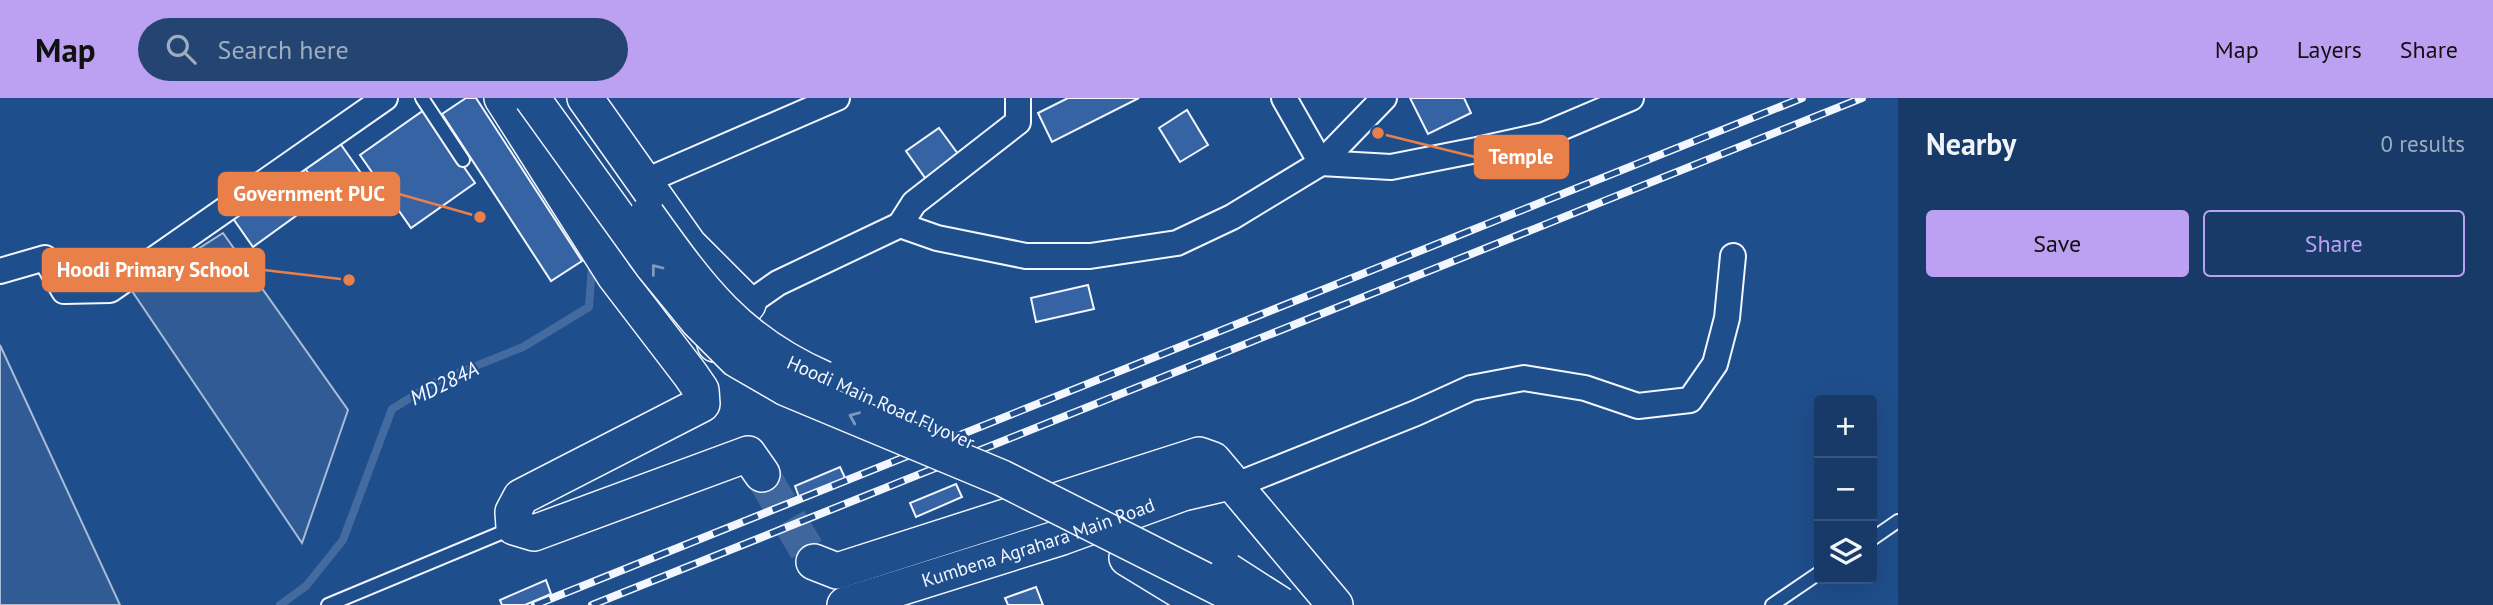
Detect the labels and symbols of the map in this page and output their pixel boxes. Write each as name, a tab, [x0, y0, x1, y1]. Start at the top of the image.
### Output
callout: Temple	[1475, 136, 1568, 178]
text: Temple	[1489, 143, 1554, 170]
callout: Government PUC	[219, 173, 399, 215]
text: Government PUC	[233, 180, 385, 207]
callout: Hoodi Primary School	[43, 249, 264, 291]
text: Hoodi Primary School	[57, 256, 250, 283]
one-way arrow	[651, 264, 664, 277]
street label: Hoodi Main Road Flyover	[783, 350, 979, 454]
water label: MD284A	[405, 355, 483, 411]
one-way arrow	[848, 411, 861, 425]
street label: Kumbena Agrahara Main Road	[919, 492, 1158, 592]

